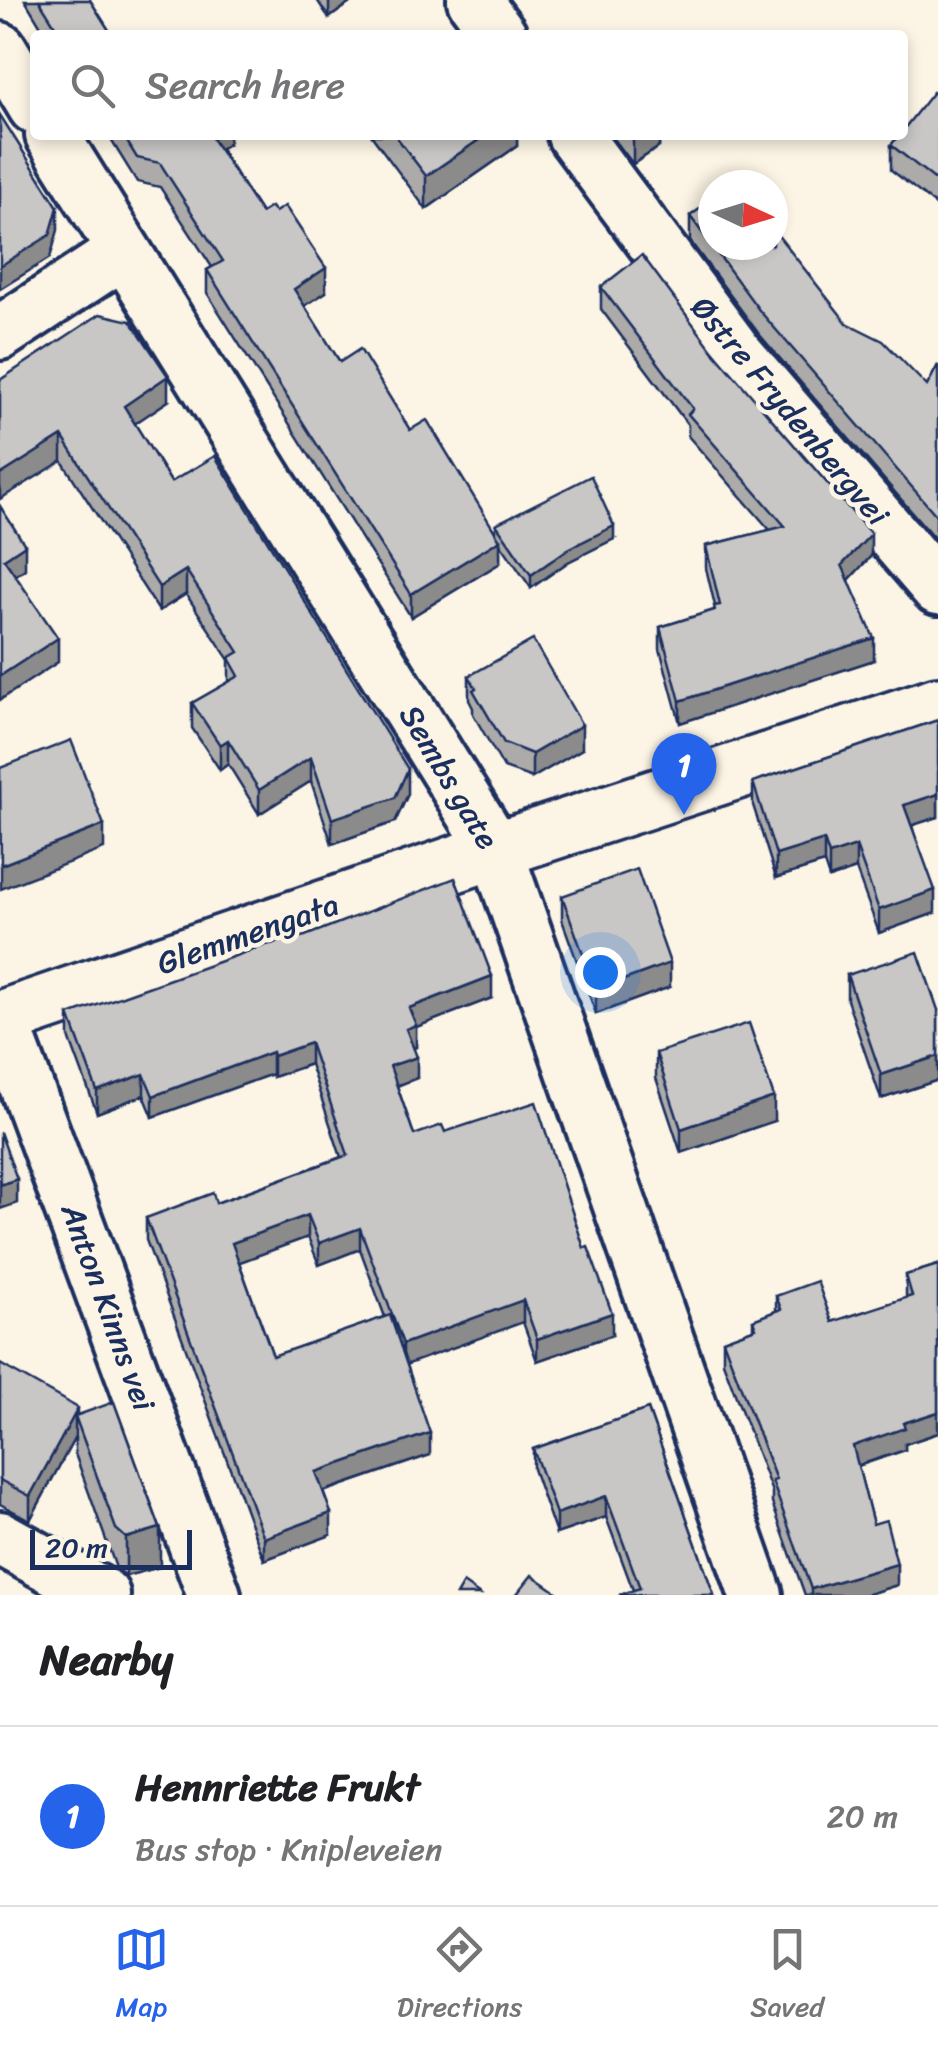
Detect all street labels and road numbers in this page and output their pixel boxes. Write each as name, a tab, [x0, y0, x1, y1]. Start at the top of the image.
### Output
street label: Østre Frydenbergvei	[676, 283, 905, 540]
street label: Sembs gate	[383, 693, 515, 861]
street label: Glemmengata	[149, 876, 347, 992]
street label: Anton Kinns vei	[44, 1194, 172, 1420]

